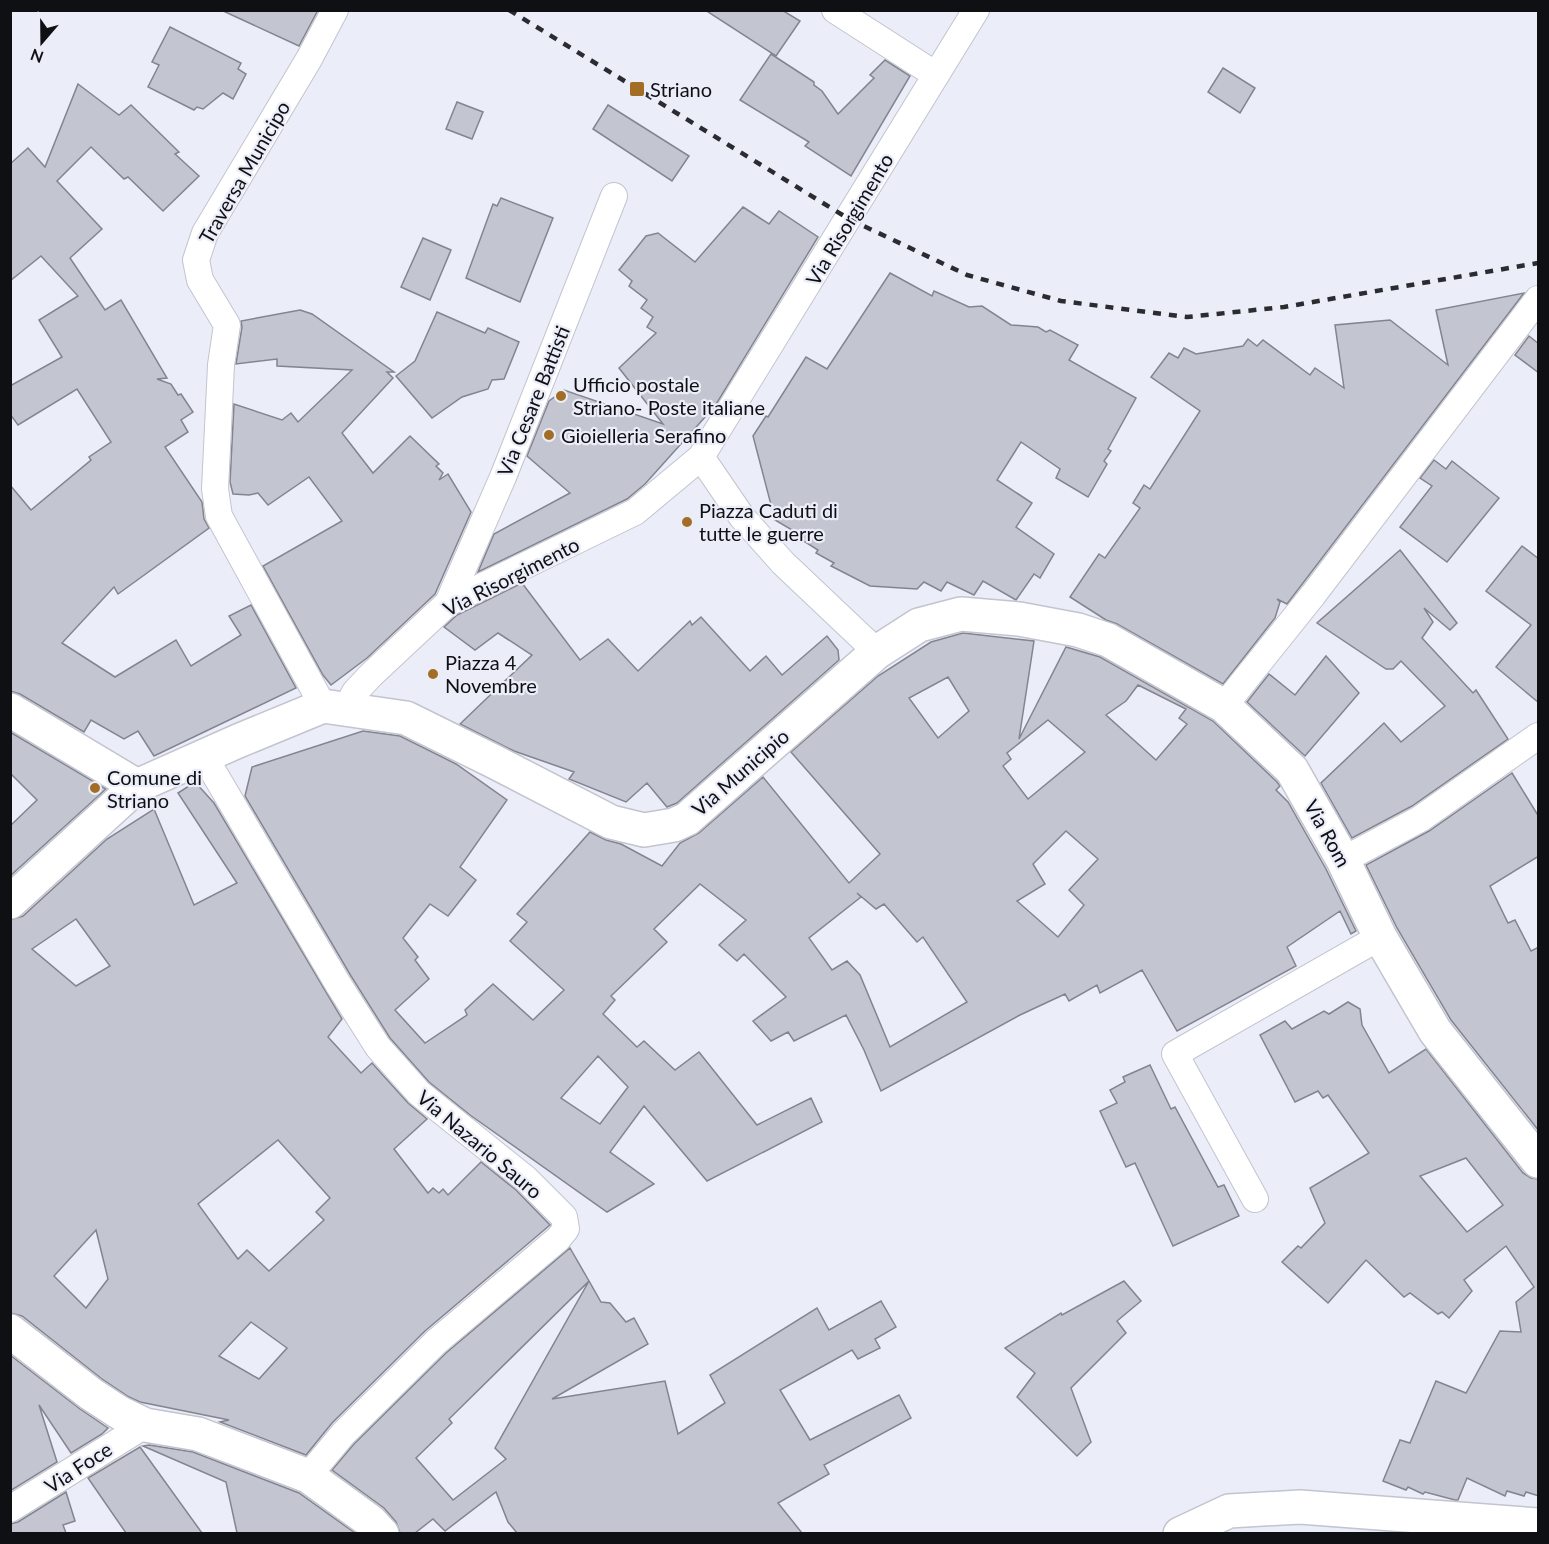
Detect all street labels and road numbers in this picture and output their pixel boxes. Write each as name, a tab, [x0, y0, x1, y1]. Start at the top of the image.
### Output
street label: Traversa Municipo	[194, 97, 294, 247]
street label: Via Risorgimento	[800, 149, 898, 289]
street label: Via Cesare Battisti	[492, 322, 574, 480]
street label: Via Risorgimento	[439, 531, 583, 621]
street label: Via Municipio	[687, 723, 793, 821]
street label: Via Rom	[1300, 795, 1356, 871]
street label: Via Nazario Sauro	[413, 1085, 547, 1203]
street label: Via Foce	[40, 1436, 116, 1498]

